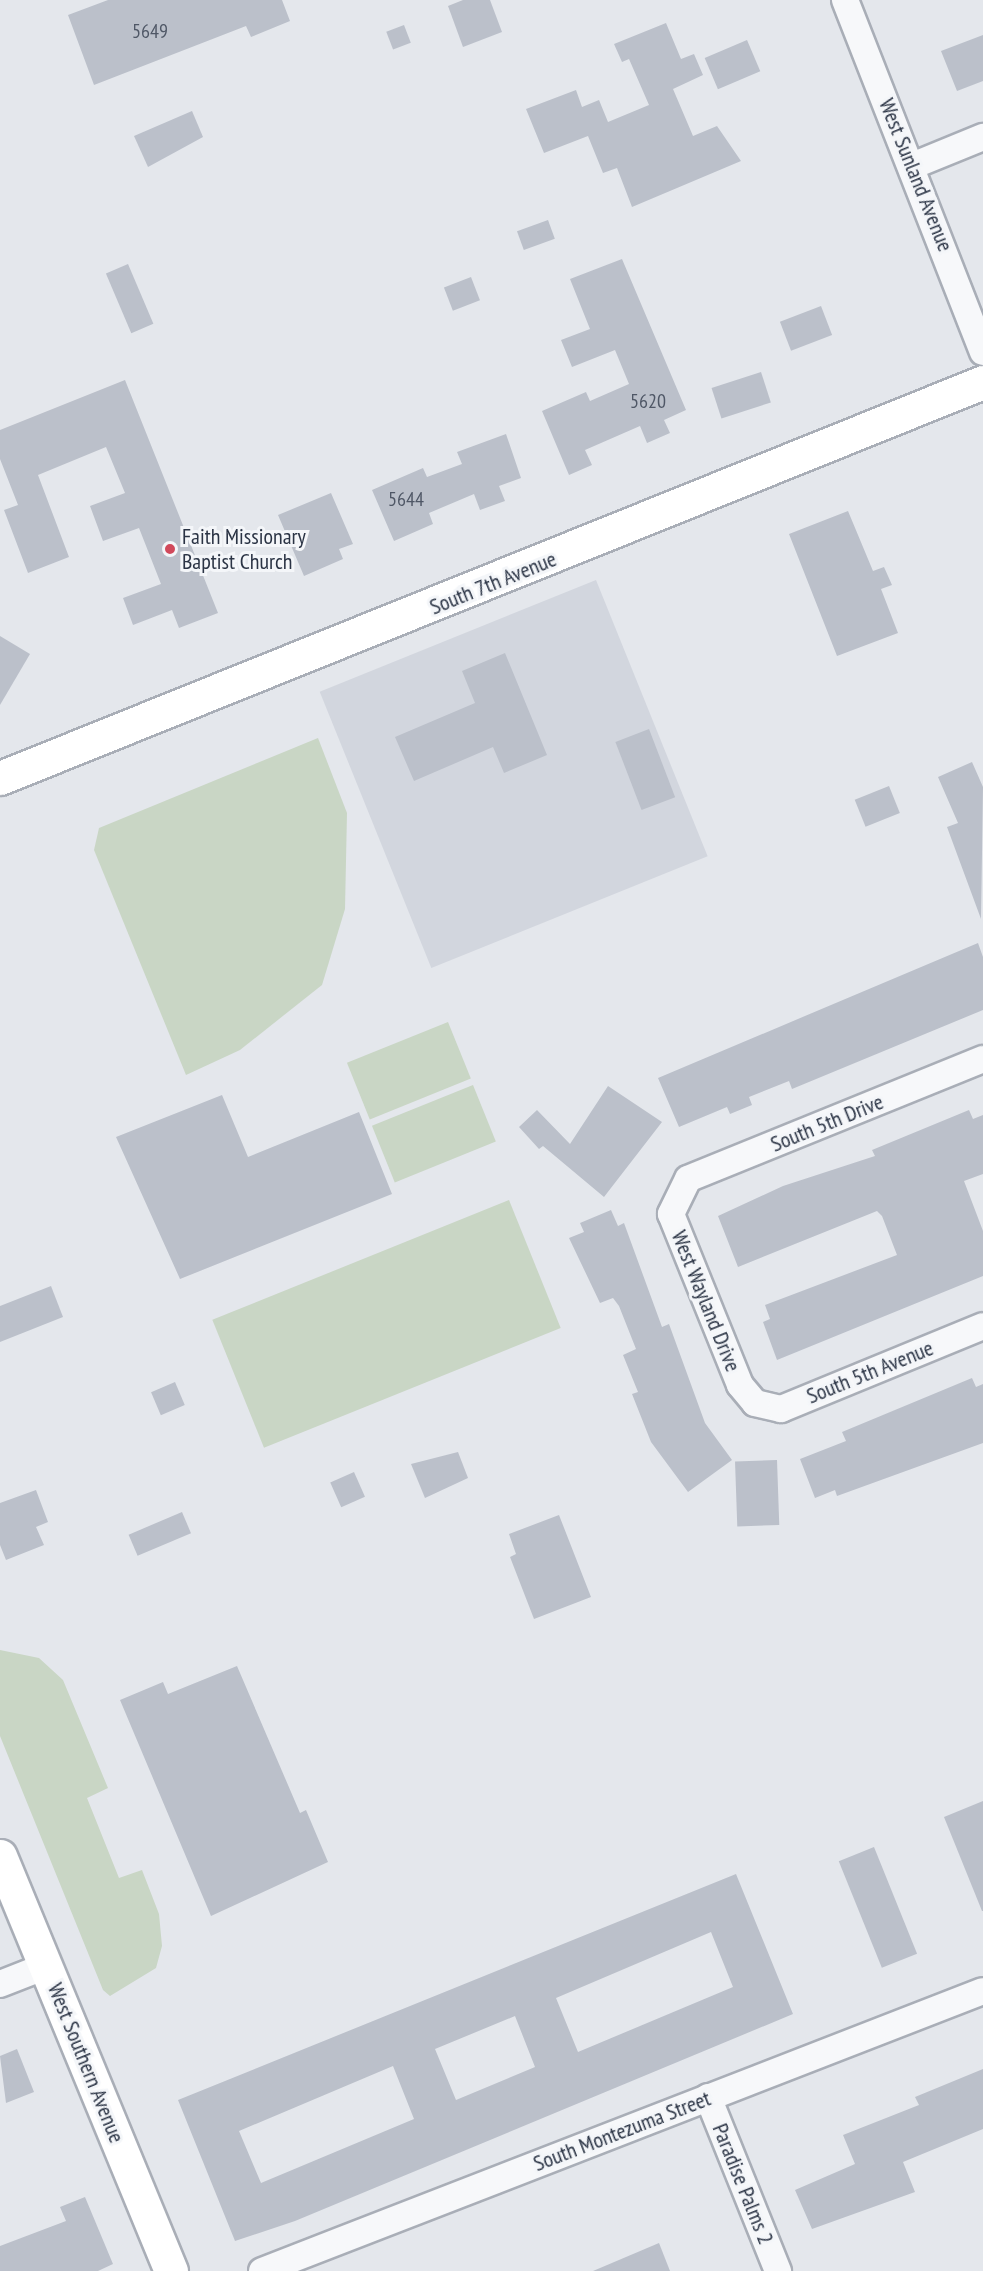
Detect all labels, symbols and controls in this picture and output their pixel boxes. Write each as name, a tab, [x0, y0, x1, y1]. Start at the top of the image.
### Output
house number: 5649	[132, 19, 168, 43]
street label: West Sunland Avenue	[873, 94, 959, 256]
house number: 5620	[630, 389, 666, 413]
house number: 5644	[388, 487, 424, 511]
place label: Faith Missionary Baptist Church	[182, 523, 306, 574]
marker: Faith Missionary Baptist Church	[163, 542, 177, 556]
street label: South 7th Avenue	[426, 546, 560, 620]
street label: South 5th Drive	[767, 1088, 887, 1158]
street label: West Wayland Drive	[666, 1226, 746, 1376]
street label: South 5th Avenue	[803, 1335, 937, 1409]
street label: West Southern Avenue	[42, 1979, 130, 2147]
street label: South Montezuma Street	[530, 2085, 714, 2177]
street label: Paradise Palms 2	[707, 2120, 779, 2248]

